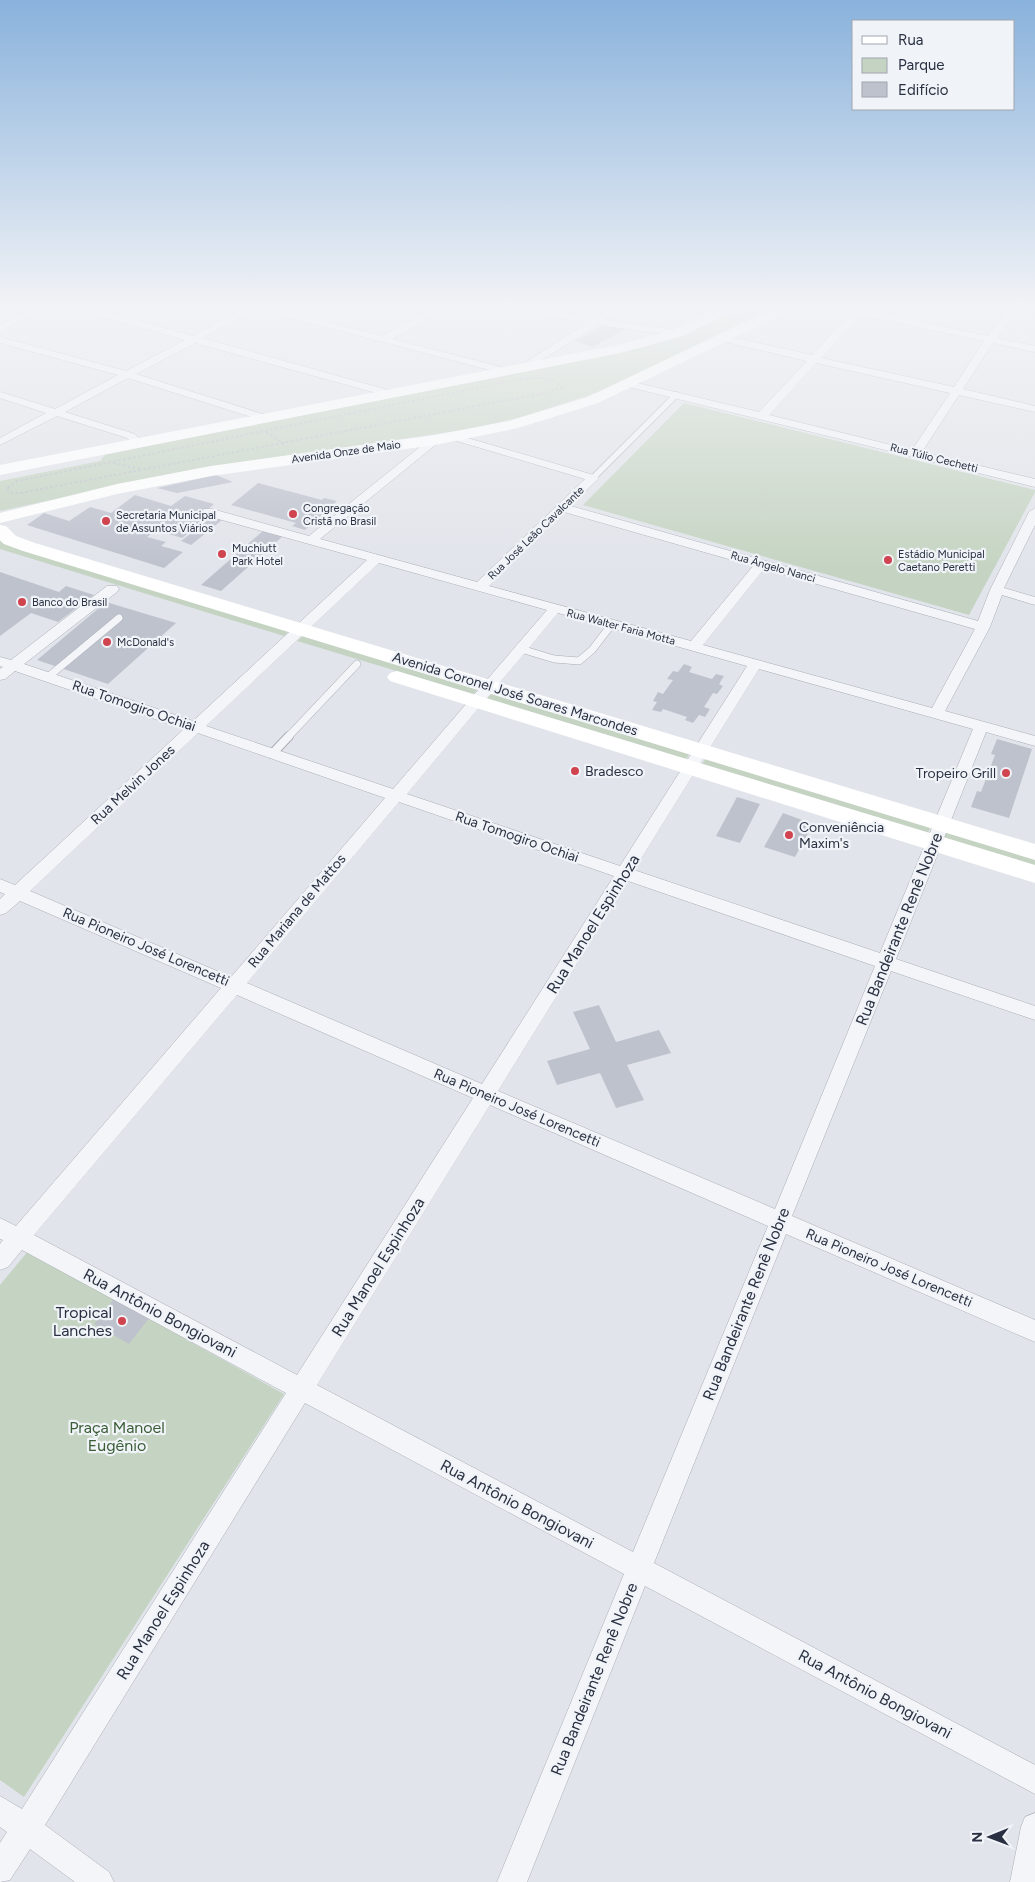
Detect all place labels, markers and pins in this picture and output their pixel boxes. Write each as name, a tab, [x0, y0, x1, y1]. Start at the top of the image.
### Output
place label: Congregação Cristã no Brasil	[303, 502, 376, 528]
marker: Congregação Cristã no Brasil	[287, 508, 299, 520]
place label: Secretaria Municipal de Assuntos Viários	[116, 509, 216, 535]
marker: Secretaria Municipal de Assuntos Viários	[100, 515, 112, 527]
place label: Muchiutt Park Hotel	[232, 542, 283, 568]
marker: Muchiutt Park Hotel	[216, 548, 228, 560]
place label: Estádio Municipal Caetano Peretti	[898, 548, 985, 574]
marker: Estádio Municipal Caetano Peretti	[882, 554, 894, 566]
marker: Banco do Brasil	[16, 596, 28, 608]
place label: Banco do Brasil	[32, 596, 107, 609]
marker: McDonald's	[101, 636, 113, 648]
place label: McDonald's	[117, 636, 174, 649]
place label: Bradesco	[585, 763, 644, 780]
marker: Bradesco	[569, 765, 581, 777]
place label: Tropeiro Grill	[916, 765, 996, 782]
marker: Tropeiro Grill	[1000, 767, 1012, 779]
place label: Conveniência Maxim's	[799, 819, 884, 852]
marker: Conveniência Maxim's	[783, 829, 795, 841]
place label: Tropical Lanches	[53, 1303, 112, 1340]
marker: Tropical Lanches	[116, 1315, 128, 1327]

